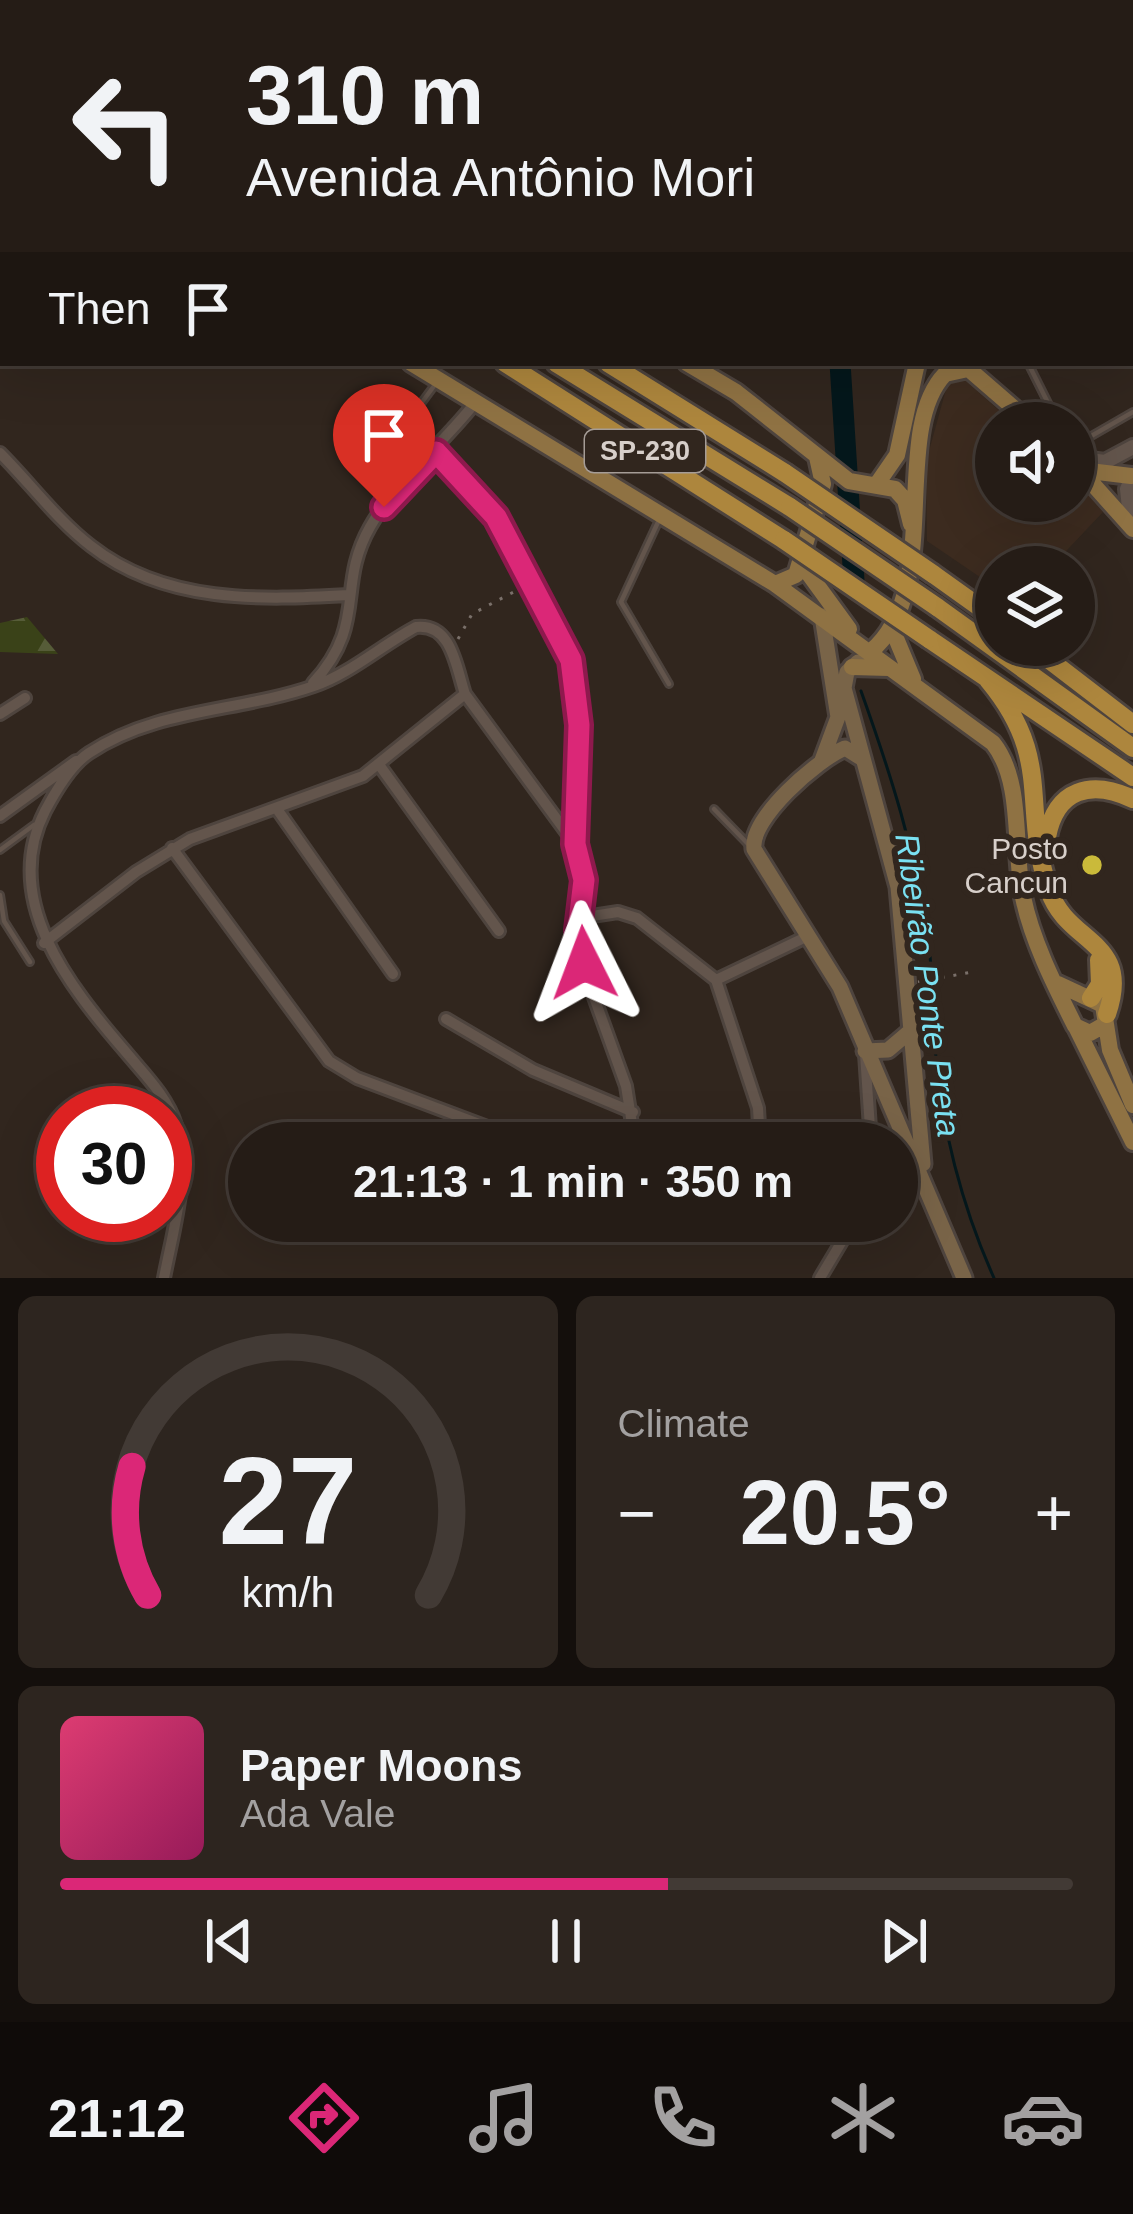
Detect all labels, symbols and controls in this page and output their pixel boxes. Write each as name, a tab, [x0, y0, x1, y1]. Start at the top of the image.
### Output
icon: left	[48, 48, 204, 204]
text: 310 m	[246, 48, 484, 142]
text: Avenida Antônio Mori	[246, 147, 755, 207]
icon: arrive	[175, 276, 241, 342]
text: Then	[48, 283, 151, 334]
pin	[333, 384, 435, 507]
icon: arrive	[351, 402, 417, 468]
map controls	[975, 402, 1095, 666]
button: sound	[975, 402, 1095, 522]
road number: SP-230	[585, 430, 705, 472]
button: layers	[975, 546, 1095, 666]
water label: Ribeirão Ponte Preta	[888, 831, 968, 1139]
place label: Posto Cancun	[965, 832, 1068, 899]
marker: Posto Cancun	[1079, 852, 1105, 878]
position arrow	[521, 900, 647, 1026]
speed limit sign: 30	[36, 1086, 192, 1242]
text: 21:13 · 1 min · 350 m	[353, 1156, 793, 1207]
text: Climate	[618, 1402, 750, 1445]
text: 27	[218, 1431, 357, 1570]
text: 20.5°	[740, 1463, 951, 1563]
text: −	[618, 1476, 656, 1550]
text: +	[1034, 1476, 1073, 1550]
text: km/h	[241, 1568, 334, 1616]
text: Paper Moons	[240, 1740, 523, 1791]
text: Ada Vale	[240, 1792, 395, 1835]
icon: previous	[196, 1908, 262, 1974]
icon: pause	[533, 1908, 599, 1974]
icon: next	[871, 1908, 937, 1974]
icon: directions	[282, 2076, 366, 2160]
icon: music	[462, 2076, 546, 2160]
icon: phone	[641, 2076, 725, 2160]
icon: climate	[821, 2076, 905, 2160]
icon: car	[1001, 2076, 1085, 2160]
text: 21:12	[48, 2088, 186, 2148]

